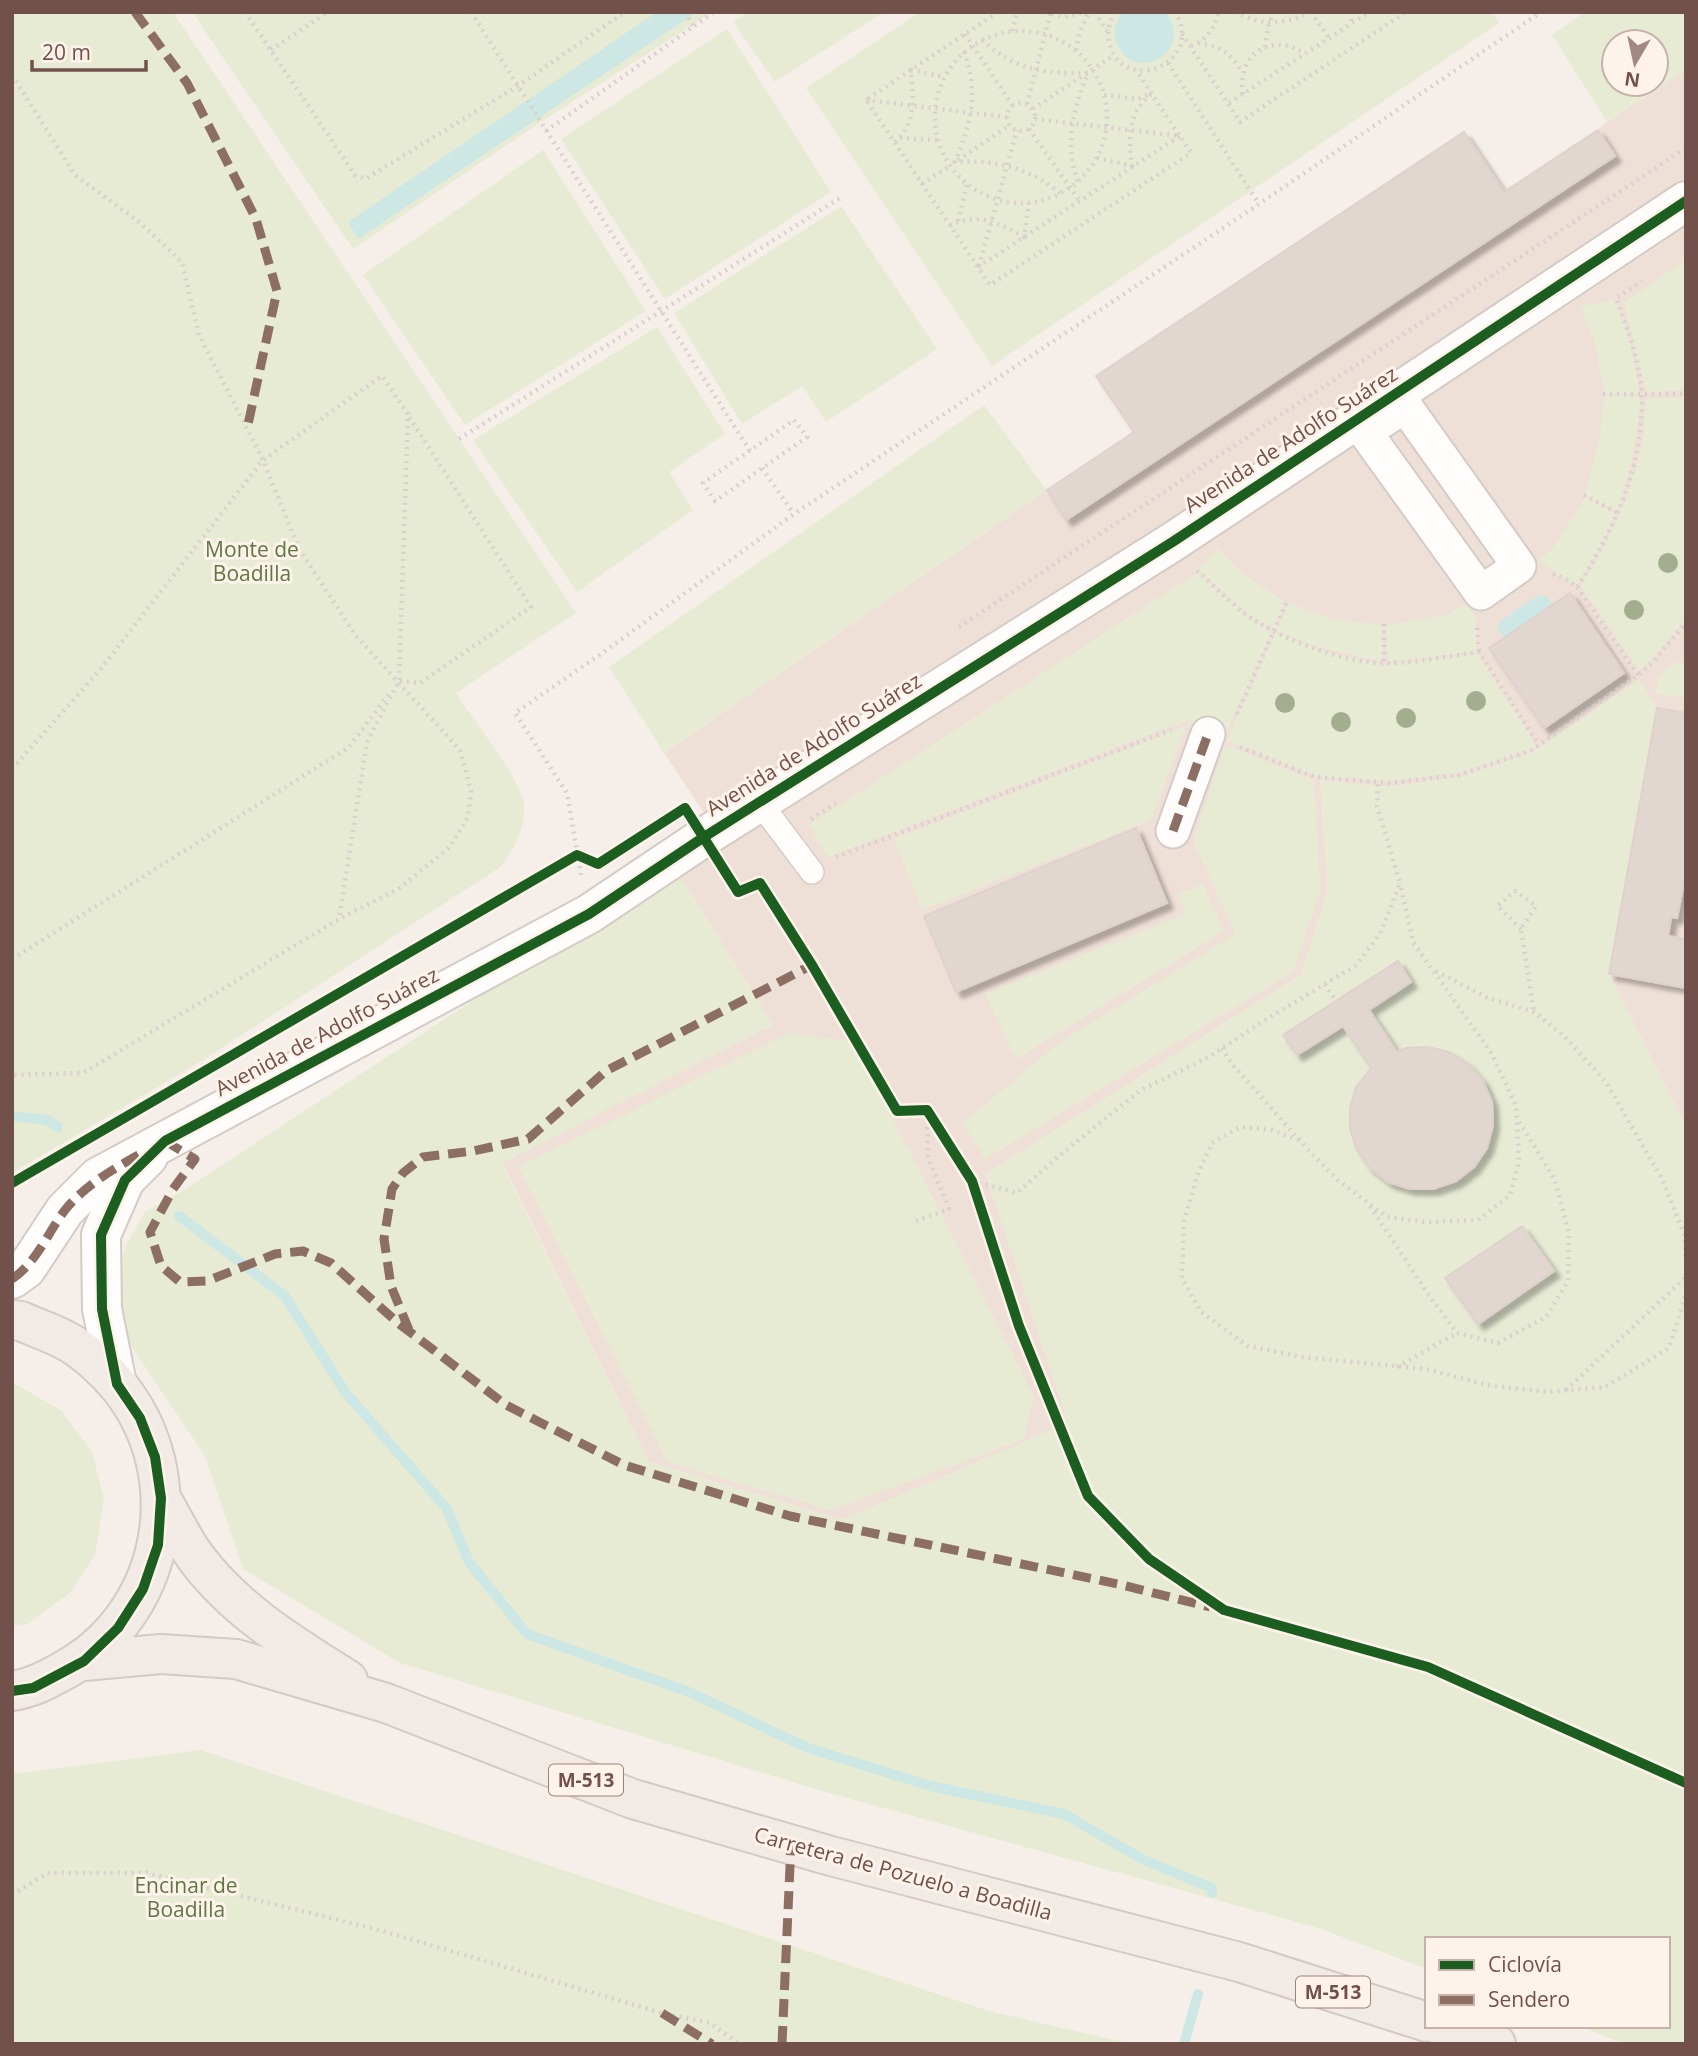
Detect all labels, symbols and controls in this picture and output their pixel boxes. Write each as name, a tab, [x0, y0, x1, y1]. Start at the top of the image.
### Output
scale bar	[32, 28, 145, 72]
north arrow	[1600, 28, 1670, 98]
text: 20 m	[42, 38, 91, 66]
text: N	[1623, 66, 1642, 94]
street label: Avenida de Adolfo Suárez	[1178, 359, 1403, 519]
park label: Monte de Boadilla	[205, 535, 299, 587]
street label: Avenida de Adolfo Suárez	[700, 666, 927, 822]
street label: Avenida de Adolfo Suárez	[210, 960, 443, 1102]
road number: M-513	[549, 1764, 623, 1796]
street label: Carretera de Pozuelo a Boadilla	[751, 1820, 1055, 1926]
park label: Encinar de Boadilla	[134, 1871, 238, 1923]
legend	[1425, 1937, 1670, 2028]
text: Ciclovía	[1488, 1950, 1562, 1978]
road number: M-513	[1296, 1976, 1370, 2008]
text: Sendero	[1488, 1985, 1570, 2013]

